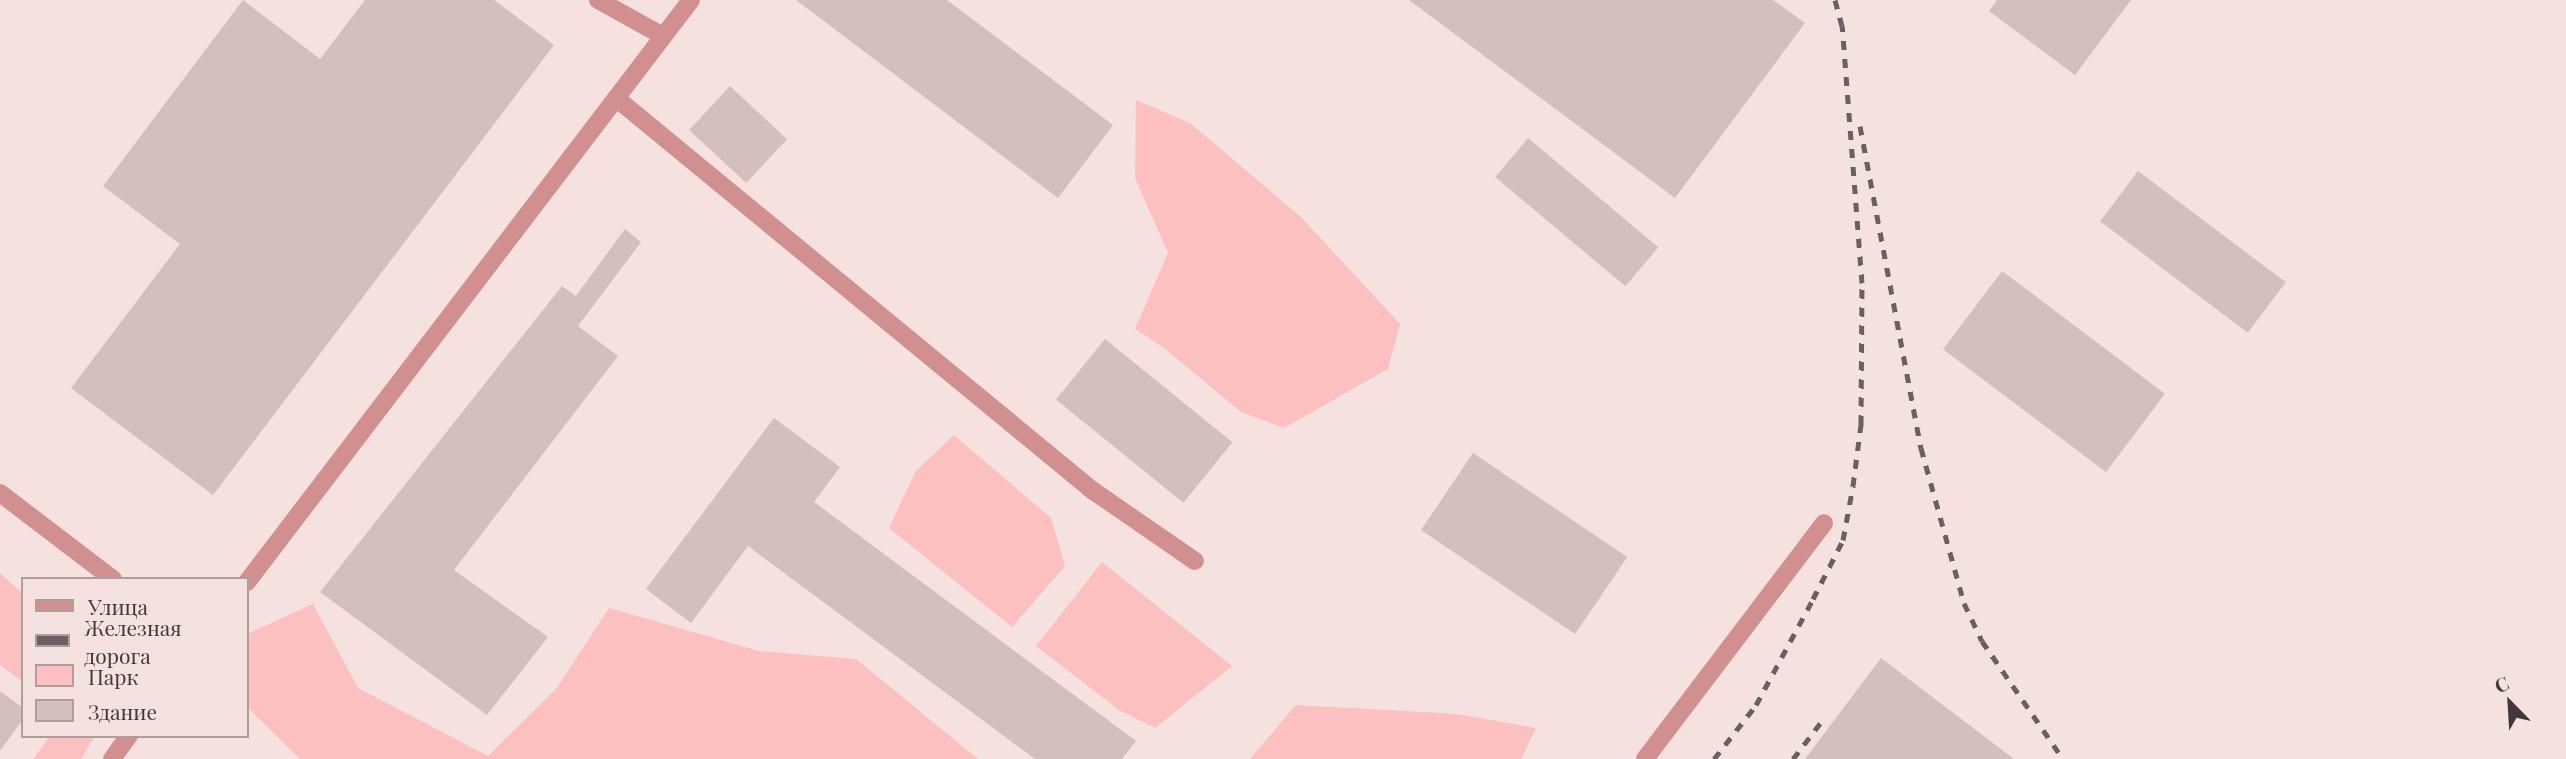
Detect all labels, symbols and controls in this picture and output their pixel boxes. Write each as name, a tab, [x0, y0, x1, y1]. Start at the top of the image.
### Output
legend	[21, 577, 248, 738]
text: Улица	[88, 592, 148, 620]
text: Железная дорога	[84, 613, 181, 669]
text: Парк	[88, 662, 138, 690]
north arrow	[2475, 668, 2545, 738]
text: С	[2490, 669, 2513, 698]
text: Здание	[88, 697, 157, 725]

